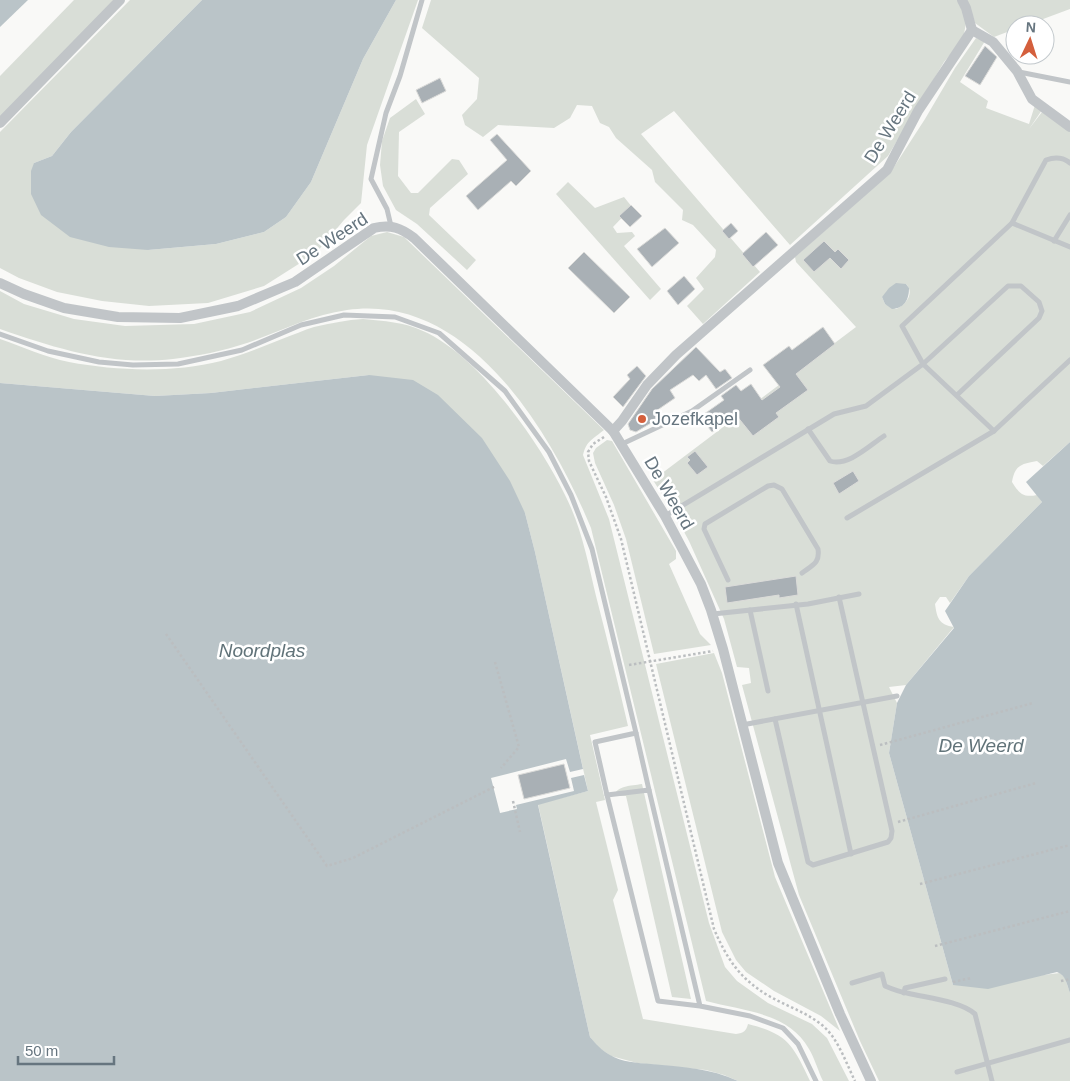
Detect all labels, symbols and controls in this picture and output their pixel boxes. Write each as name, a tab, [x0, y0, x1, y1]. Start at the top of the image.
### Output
north arrow	[1005, 15, 1055, 65]
text: N	[1025, 19, 1037, 35]
street label: De Weerd	[860, 87, 920, 167]
street label: De Weerd	[293, 209, 371, 269]
place label: Jozefkapel	[652, 409, 738, 429]
marker: Jozefkapel	[636, 413, 648, 425]
street label: De Weerd	[640, 453, 698, 533]
water label: Noordplas	[219, 640, 306, 661]
water label: De Weerd	[938, 735, 1025, 756]
scale bar	[18, 1034, 114, 1066]
text: 50 m	[25, 1042, 58, 1059]

